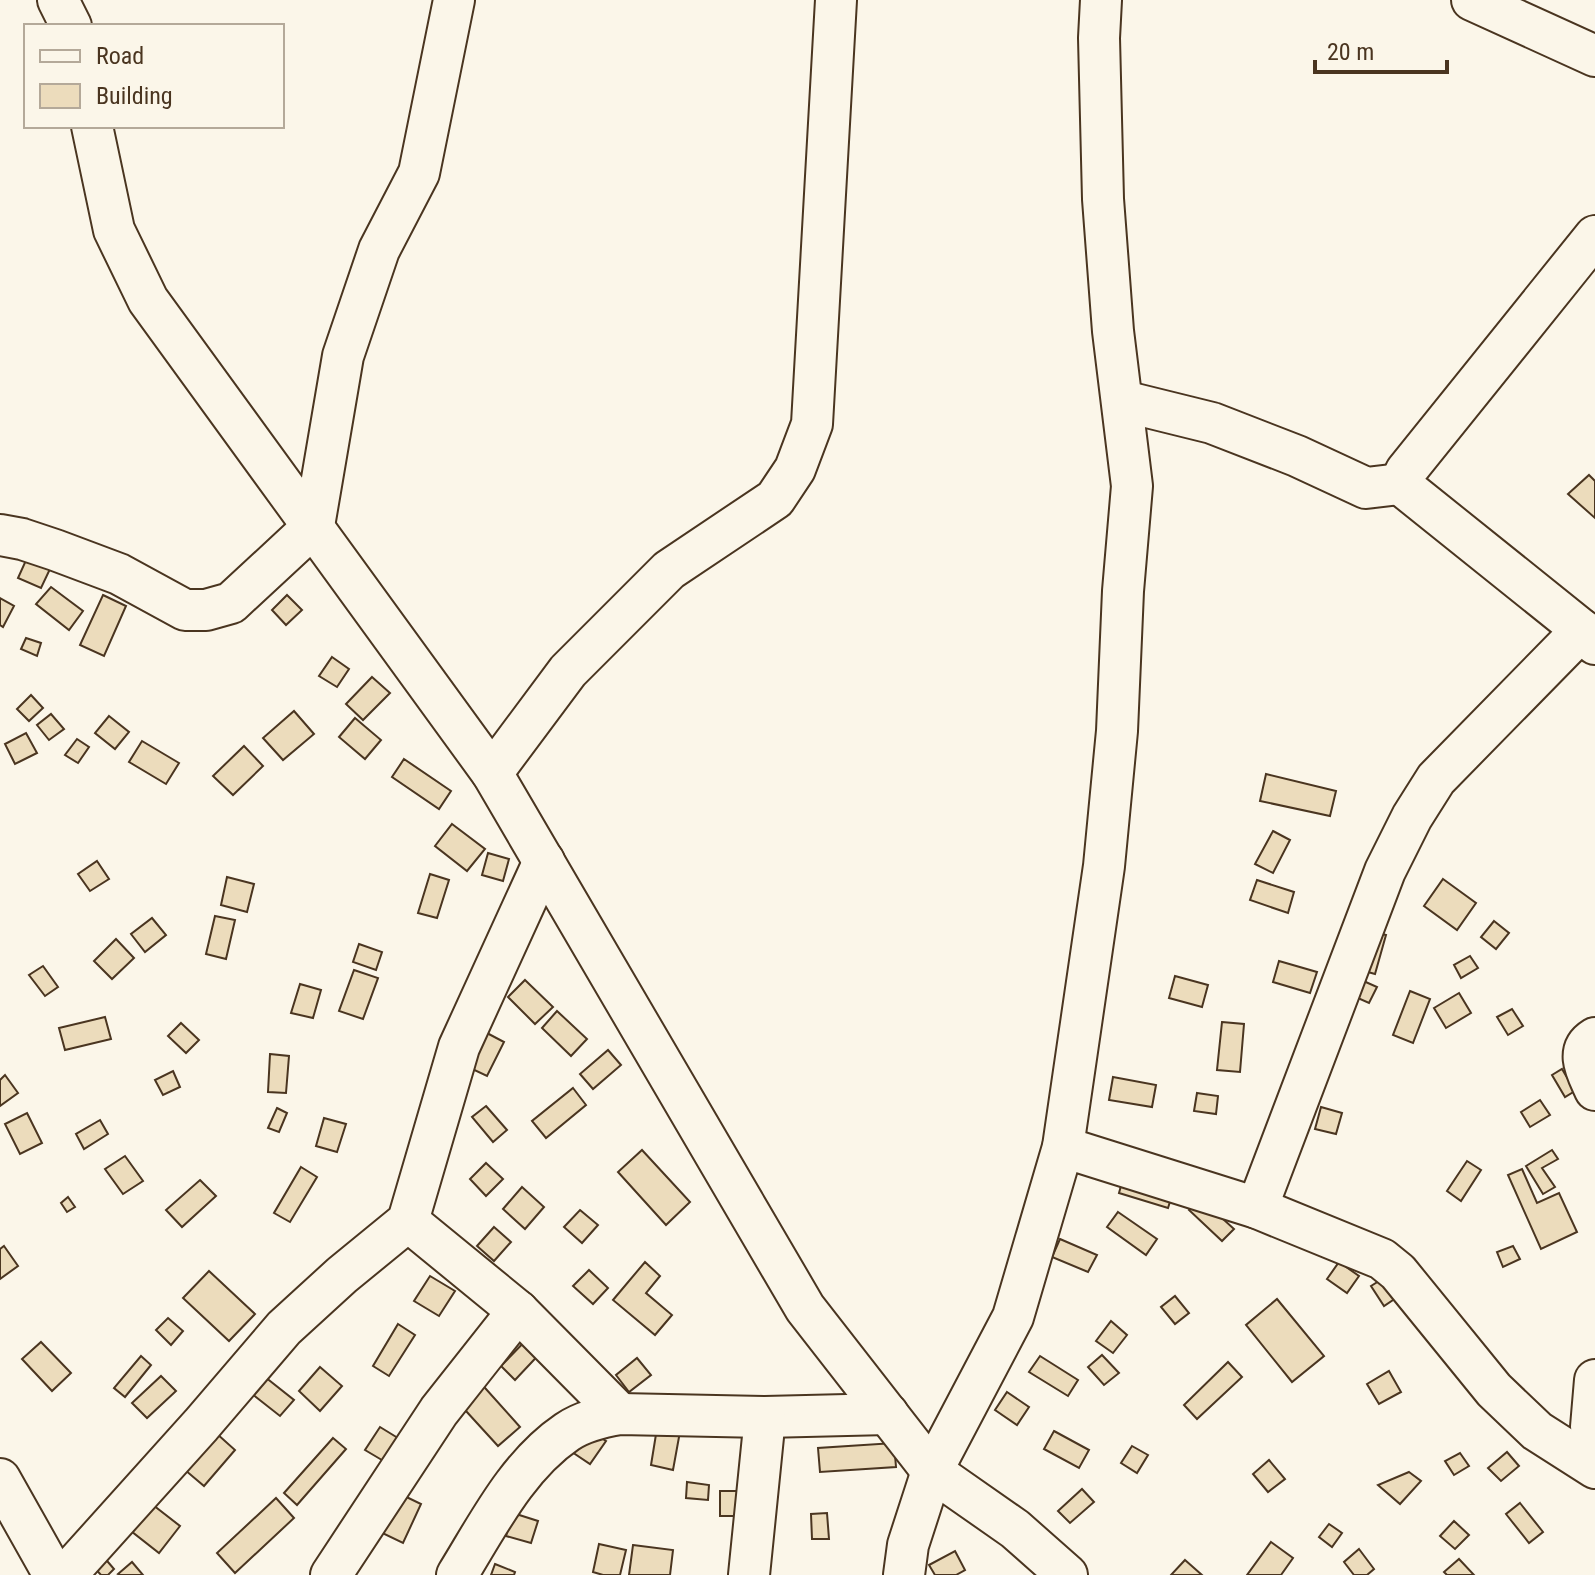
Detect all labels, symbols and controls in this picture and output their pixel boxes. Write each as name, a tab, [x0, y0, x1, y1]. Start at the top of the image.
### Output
legend	[24, 24, 284, 128]
scale bar	[1315, 24, 1447, 74]
text: 20 m	[1327, 38, 1374, 66]
text: Road	[96, 42, 144, 70]
text: Building	[96, 82, 173, 110]

